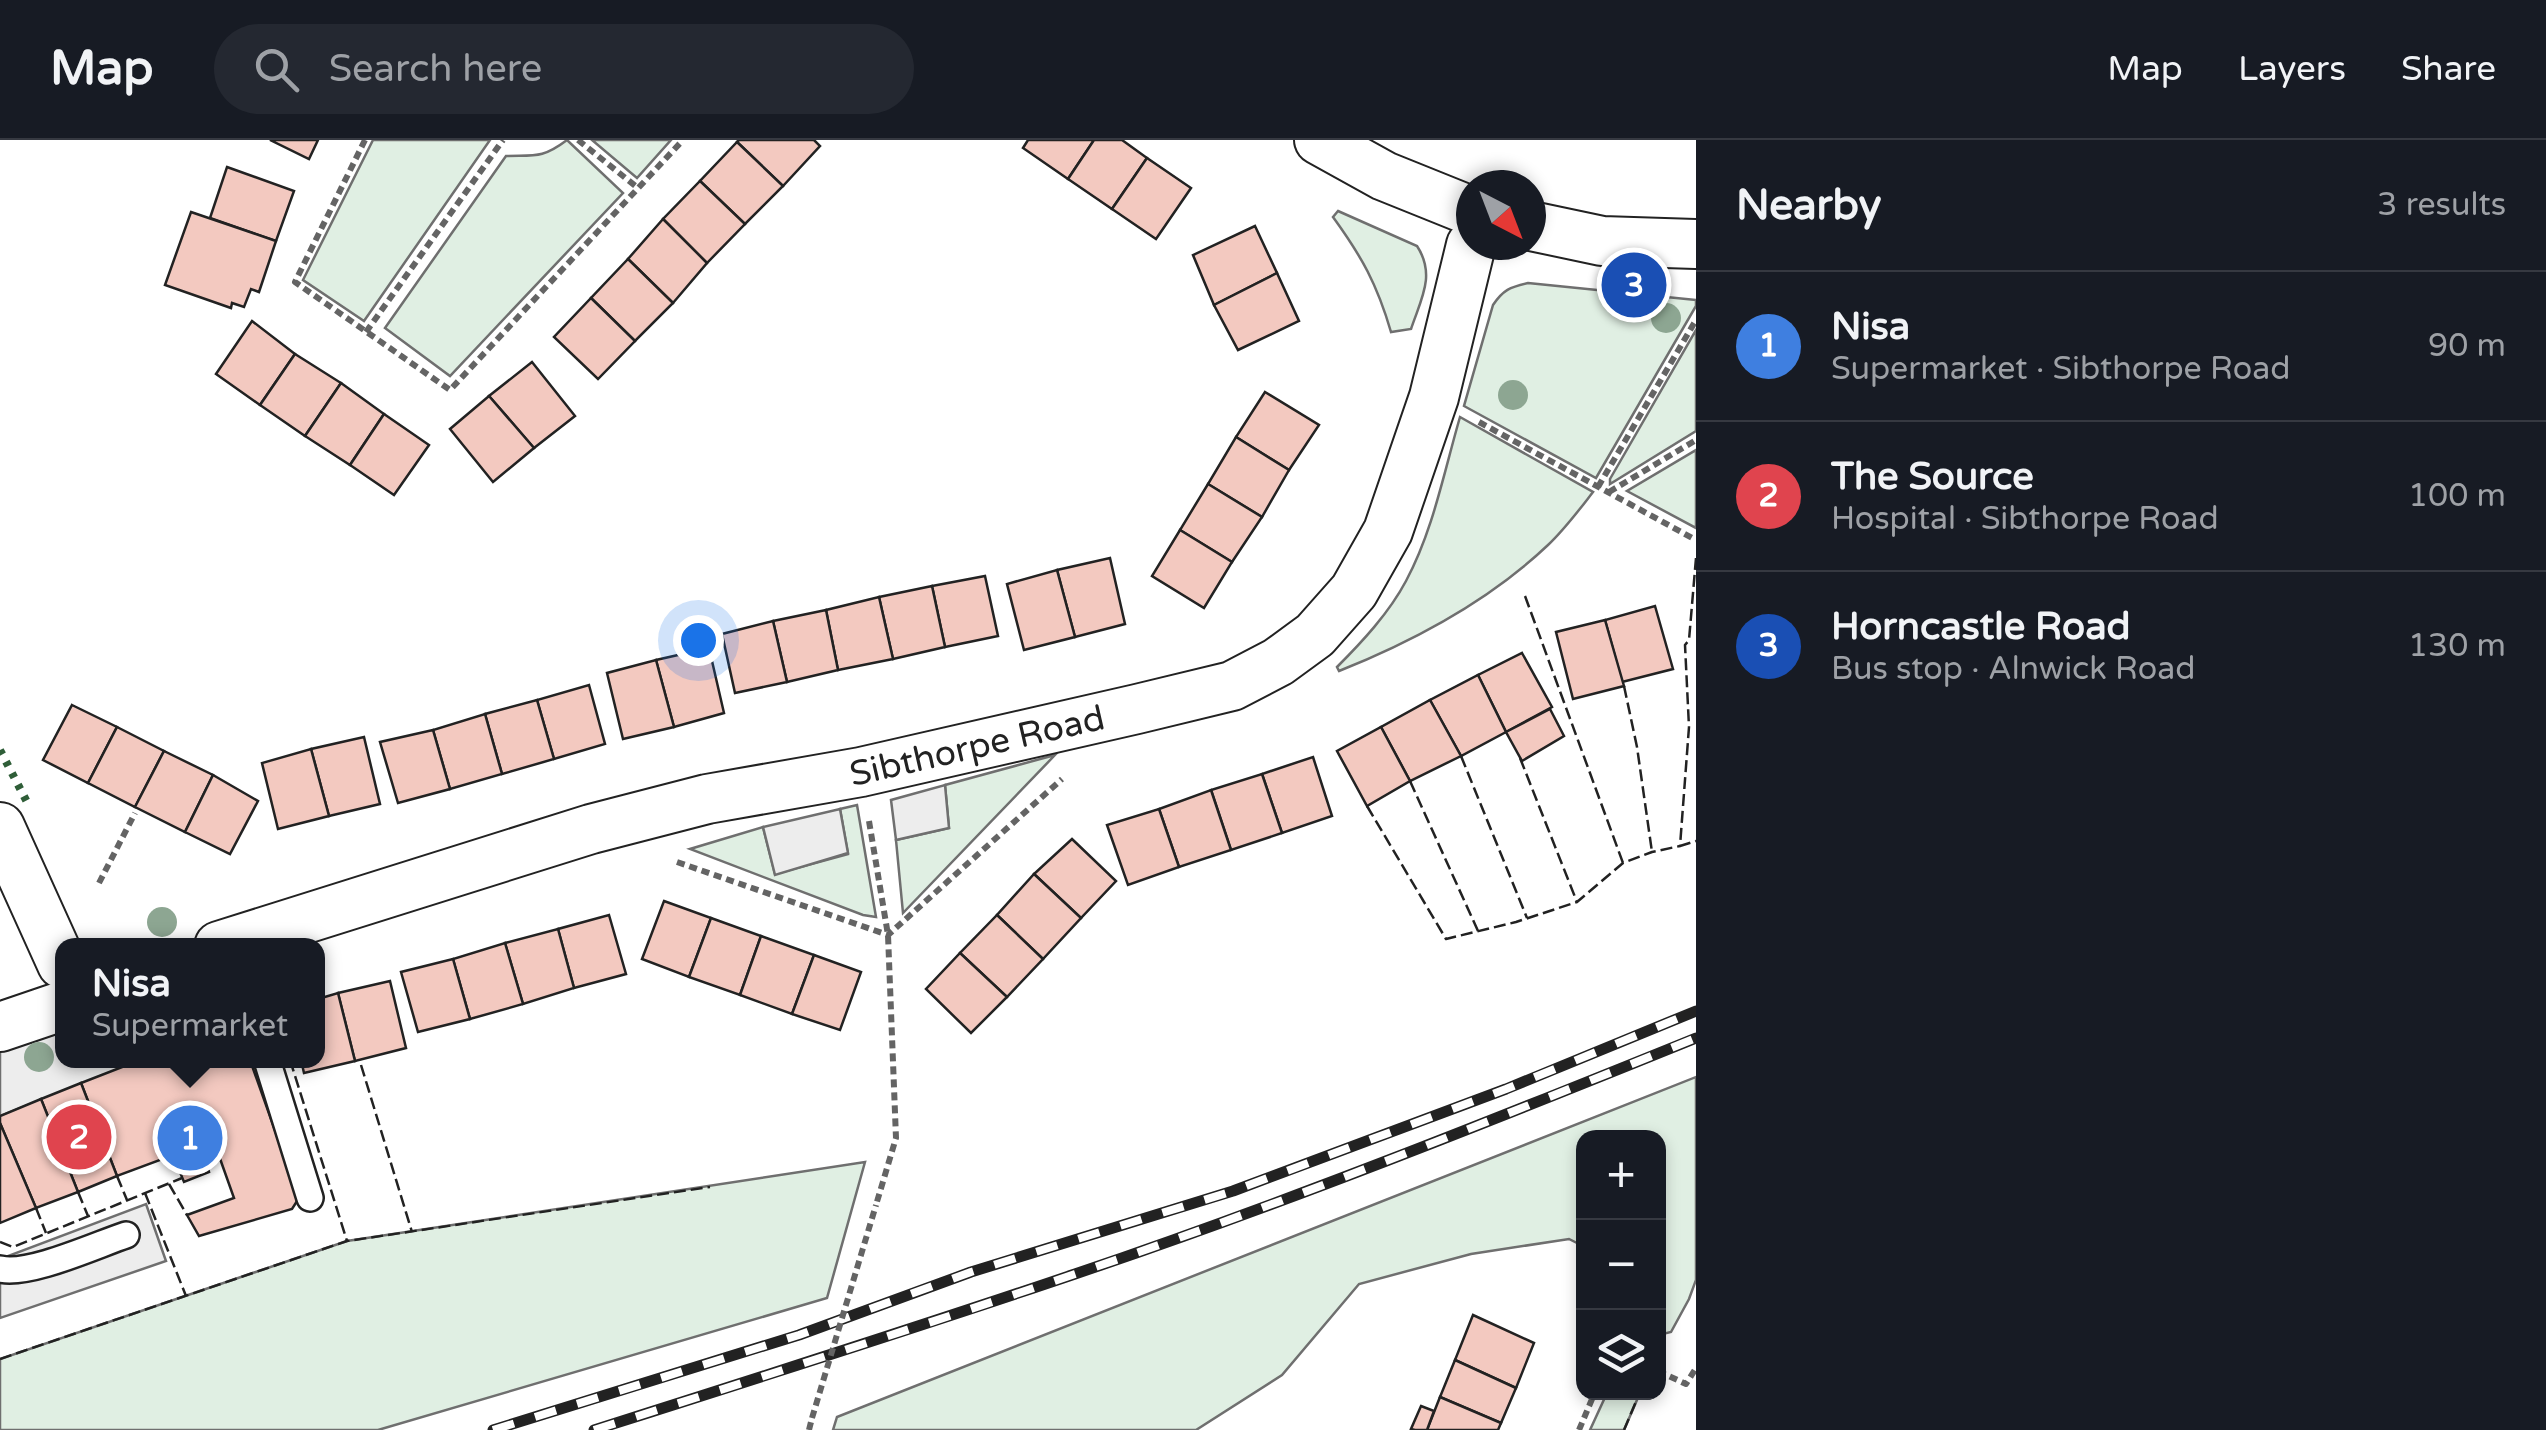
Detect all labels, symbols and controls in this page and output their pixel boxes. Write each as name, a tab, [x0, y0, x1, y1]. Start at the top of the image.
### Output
search box	[214, 24, 914, 114]
text: Map	[50, 40, 154, 98]
icon: search	[249, 42, 304, 97]
text: Search here	[329, 46, 542, 92]
text: Map	[2107, 48, 2183, 90]
text: Layers	[2238, 48, 2346, 90]
text: Share	[2401, 48, 2496, 90]
north arrow	[1456, 170, 1546, 260]
text: Nearby	[1736, 180, 1881, 231]
text: 3 results	[2377, 186, 2506, 224]
pin: 3	[1602, 248, 1666, 322]
text: Nisa	[1831, 304, 1910, 350]
text: 1	[1758, 327, 1779, 365]
text: 90 m	[2428, 327, 2506, 365]
text: Supermarket · Sibthorpe Road	[1831, 350, 2290, 388]
text: The Source	[1831, 454, 2034, 500]
text: 2	[1758, 477, 1779, 515]
text: 100 m	[2408, 477, 2506, 515]
text: Hospital · Sibthorpe Road	[1831, 500, 2219, 538]
text: Horncastle Road	[1831, 604, 2131, 650]
your location	[673, 615, 724, 666]
text: 3	[1758, 627, 1779, 665]
text: 130 m	[2408, 627, 2506, 665]
text: Bus stop · Alnwick Road	[1831, 650, 2195, 688]
street label: Sibthorpe Road	[846, 697, 1109, 796]
popup	[55, 938, 325, 1068]
text: Nisa	[92, 961, 171, 1007]
text: Supermarket	[92, 1007, 288, 1045]
pin: 2	[46, 1100, 112, 1174]
pin: 1	[158, 1100, 222, 1176]
map controls	[1576, 1130, 1666, 1400]
button: +	[1576, 1130, 1666, 1220]
button: −	[1576, 1220, 1666, 1310]
button: layers	[1576, 1310, 1666, 1400]

